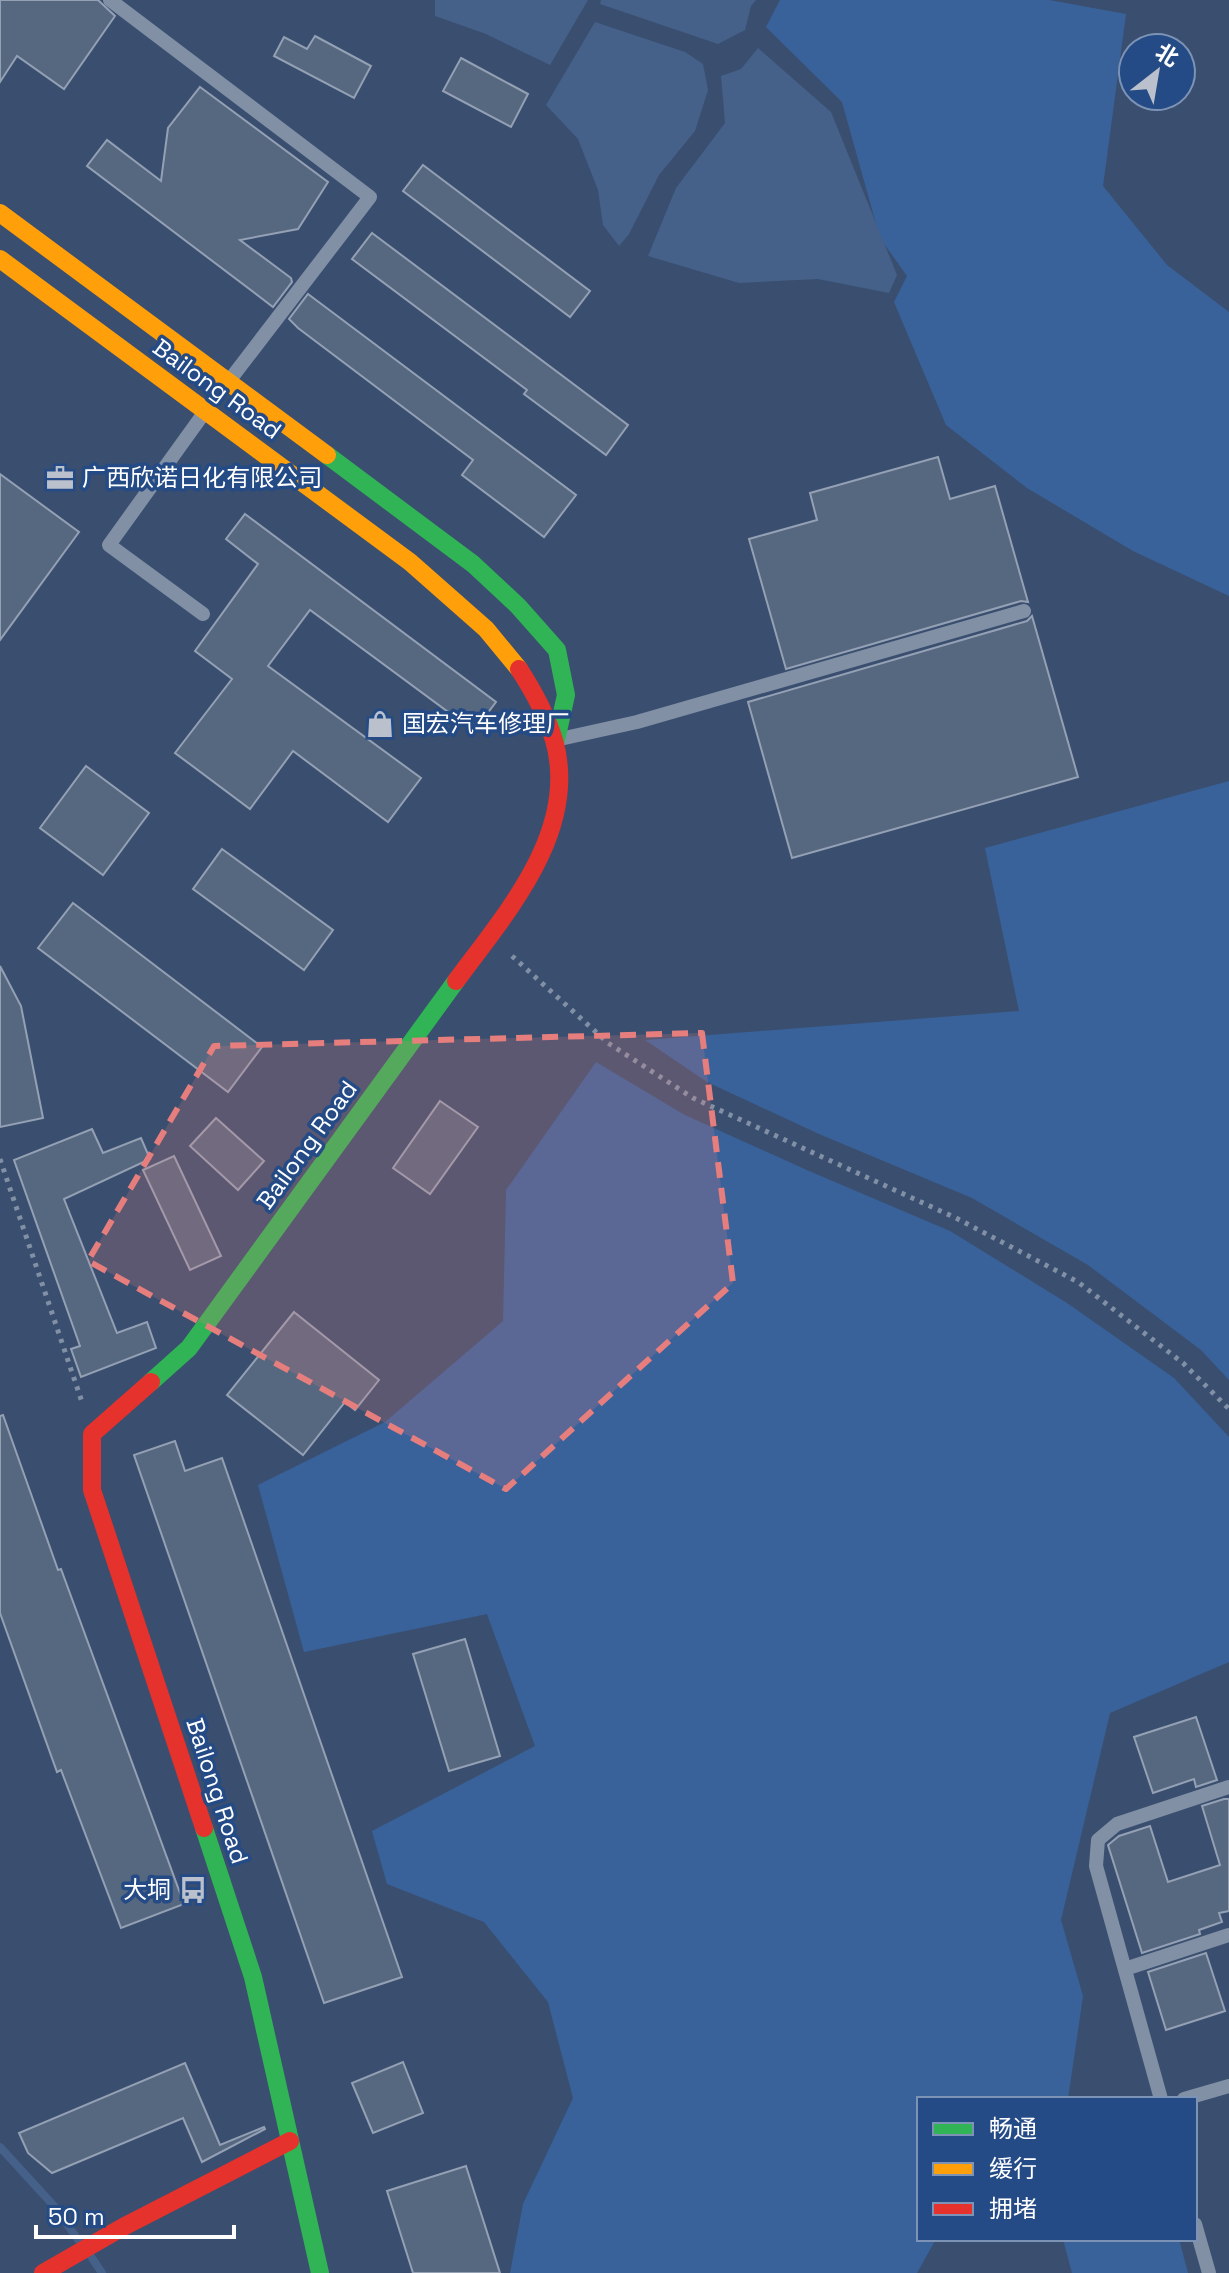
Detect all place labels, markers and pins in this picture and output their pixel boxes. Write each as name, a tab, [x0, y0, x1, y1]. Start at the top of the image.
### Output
place label: 广西欣诺日化有限公司	[82, 462, 322, 493]
office icon: 广西欣诺日化有限公司	[45, 463, 75, 493]
place label: 国宏汽车修理厂	[402, 708, 570, 739]
shop icon: 国宏汽车修理厂	[365, 709, 395, 739]
place label: 大垌	[123, 1874, 171, 1905]
bus stop icon: 大垌	[178, 1875, 208, 1905]

